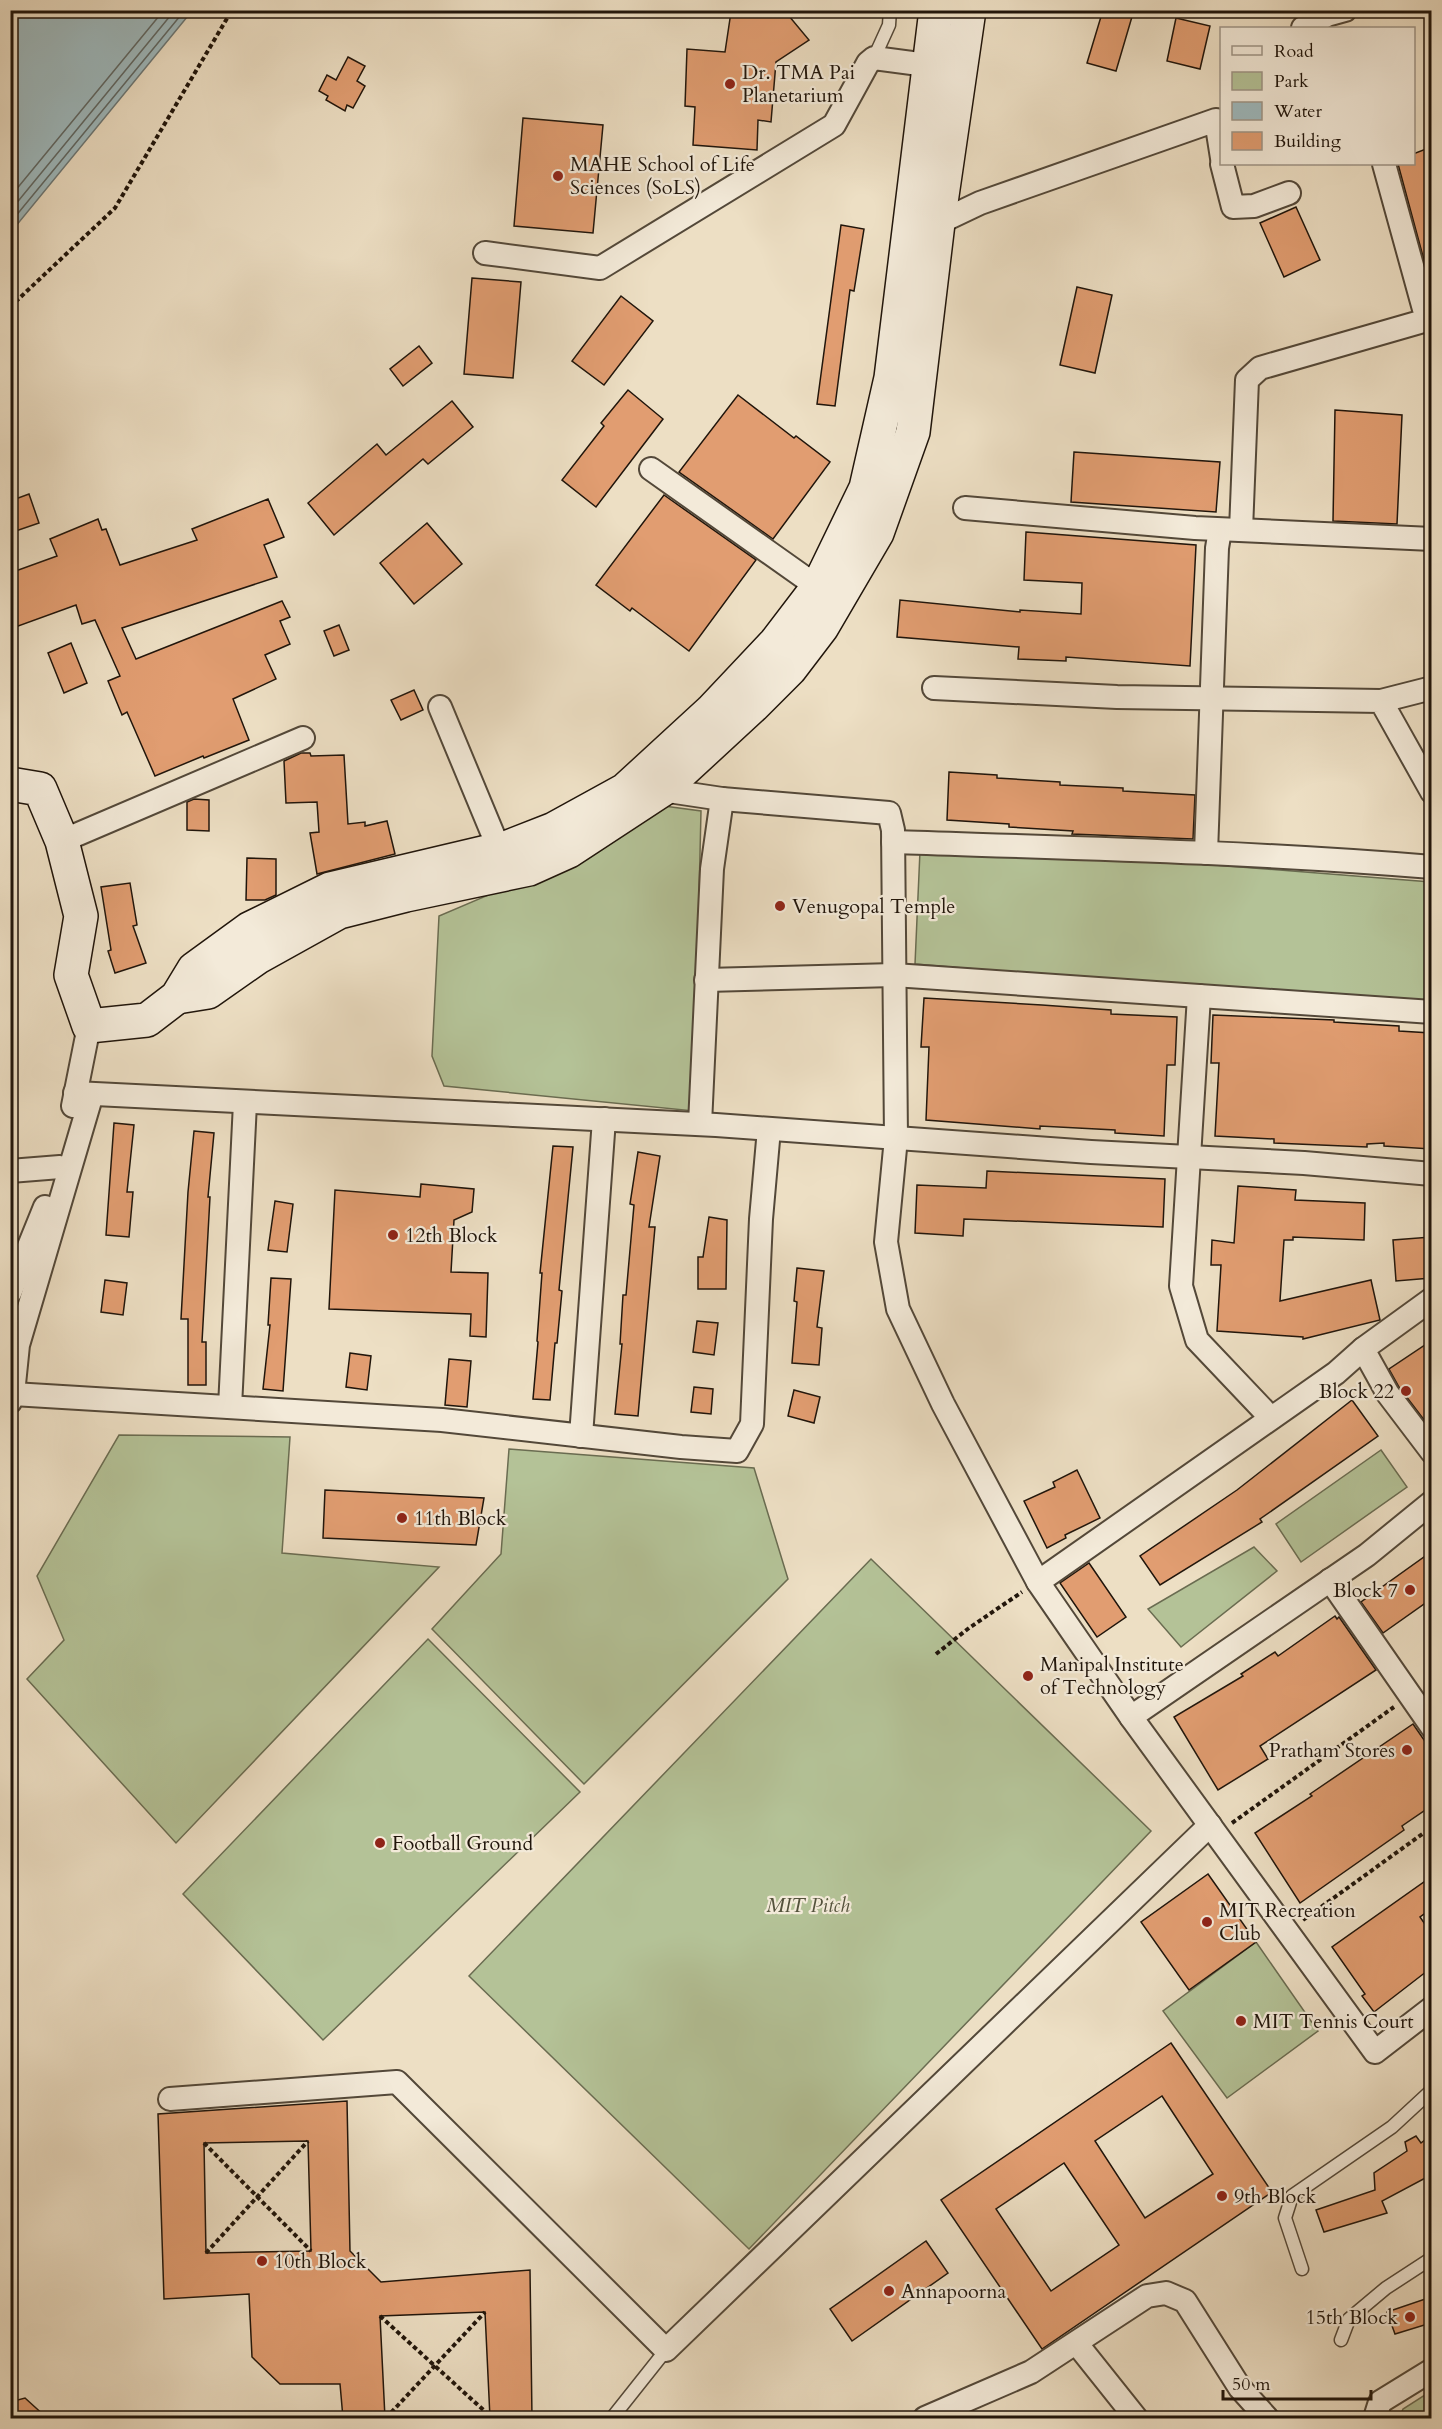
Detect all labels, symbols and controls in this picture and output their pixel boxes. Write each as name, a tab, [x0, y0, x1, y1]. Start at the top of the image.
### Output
legend	[1220, 27, 1415, 165]
text: Road	[1274, 39, 1314, 64]
place label: Dr. TMA Pai Planetarium	[742, 59, 856, 109]
text: Park	[1274, 69, 1309, 94]
marker: Dr. TMA Pai Planetarium	[723, 77, 737, 91]
text: Water	[1273, 99, 1323, 124]
text: Building	[1274, 129, 1342, 154]
place label: MAHE School of Life Sciences (SoLS)	[570, 151, 755, 201]
marker: MAHE School of Life Sciences (SoLS)	[551, 169, 565, 183]
place label: Venugopal Temple	[792, 893, 955, 920]
marker: Venugopal Temple	[773, 899, 787, 913]
place label: 12th Block	[405, 1222, 498, 1249]
marker: 12th Block	[386, 1228, 400, 1242]
place label: Block 22	[1319, 1378, 1394, 1405]
marker: Block 22	[1399, 1384, 1413, 1398]
place label: 11th Block	[414, 1505, 507, 1532]
marker: 11th Block	[395, 1511, 409, 1525]
place label: Block 7	[1333, 1577, 1398, 1604]
marker: Block 7	[1403, 1583, 1417, 1597]
place label: Manipal Institute of Technology	[1040, 1651, 1184, 1701]
marker: Manipal Institute of Technology	[1021, 1669, 1035, 1683]
place label: Pratham Stores	[1269, 1737, 1395, 1764]
marker: Pratham Stores	[1400, 1743, 1414, 1757]
place label: Football Ground	[392, 1830, 534, 1857]
marker: Football Ground	[373, 1836, 387, 1850]
park label: MIT Pitch	[766, 1892, 850, 1919]
place label: MIT Recreation Club	[1219, 1897, 1357, 1947]
marker: MIT Recreation Club	[1200, 1915, 1214, 1929]
place label: MIT Tennis Court	[1253, 2008, 1414, 2035]
marker: MIT Tennis Court	[1234, 2014, 1248, 2028]
place label: 9th Block	[1234, 2183, 1317, 2210]
marker: 9th Block	[1215, 2189, 1229, 2203]
place label: 10th Block	[274, 2248, 367, 2275]
marker: 10th Block	[255, 2254, 269, 2268]
place label: Annapoorna	[901, 2278, 1007, 2305]
marker: Annapoorna	[882, 2284, 896, 2298]
place label: 15th Block	[1306, 2304, 1398, 2331]
marker: 15th Block	[1403, 2310, 1417, 2324]
scale bar	[1223, 2363, 1372, 2401]
text: 50 m	[1232, 2372, 1271, 2397]

